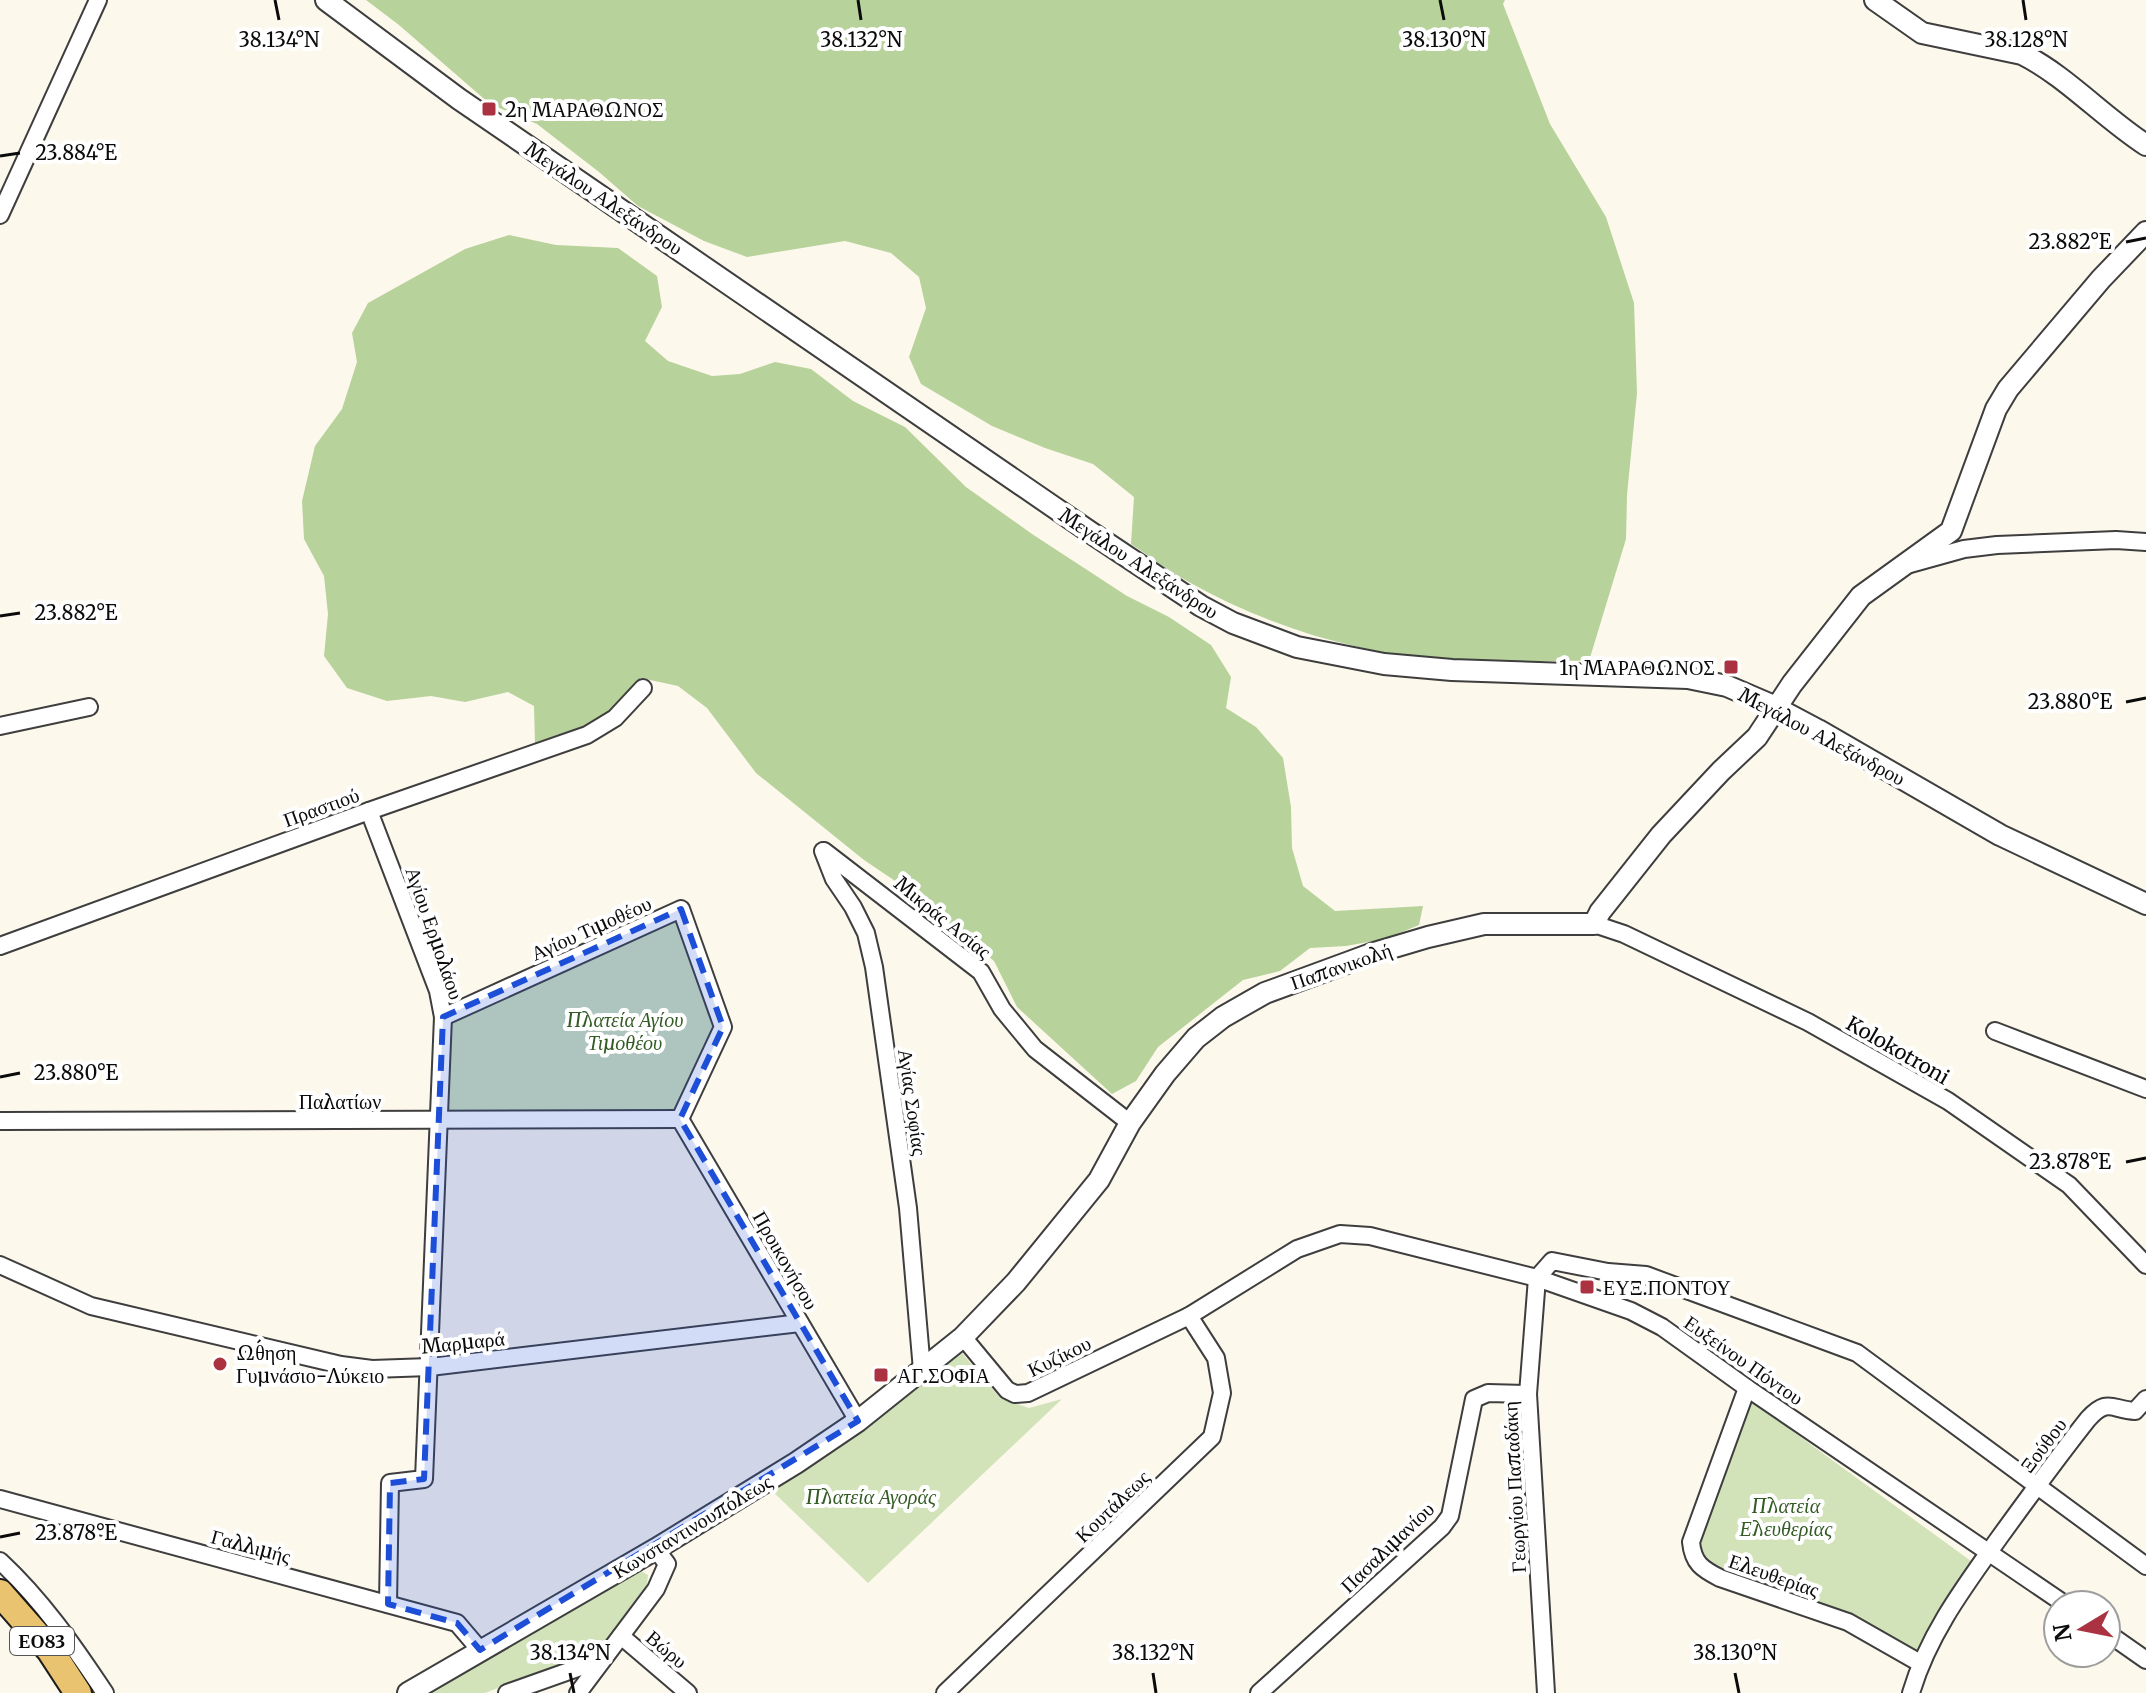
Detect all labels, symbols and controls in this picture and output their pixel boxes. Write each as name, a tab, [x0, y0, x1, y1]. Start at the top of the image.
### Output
text: 38.134°N	[238, 27, 320, 52]
text: 38.132°N	[820, 27, 903, 52]
text: 38.130°N	[1402, 27, 1486, 52]
text: 38.128°N	[1984, 27, 2068, 52]
place label: 2η ΜΑΡΑΘΩΝΟΣ	[505, 97, 664, 122]
marker: 2η ΜΑΡΑΘΩΝΟΣ	[480, 100, 498, 118]
street label: Μεγάλου Αλεξάνδρου	[520, 136, 688, 260]
text: 23.884°E	[35, 140, 117, 165]
text: 23.882°E	[2029, 229, 2112, 254]
street label: Μεγάλου Αλεξάνδρου	[1054, 502, 1224, 624]
text: 23.882°E	[35, 600, 118, 625]
place label: 1η ΜΑΡΑΘΩΝΟΣ	[1559, 655, 1715, 680]
marker: 1η ΜΑΡΑΘΩΝΟΣ	[1722, 658, 1740, 676]
street label: Μεγάλου Αλεξάνδρου	[1734, 681, 1910, 791]
text: 23.880°E	[2028, 689, 2113, 714]
street label: Πραστιού	[280, 782, 362, 832]
street label: Αγίου Ερμολάου	[401, 863, 469, 1003]
street label: Μικράς Ασίας	[890, 870, 997, 964]
street label: Αγίου Τιμοθέου	[527, 890, 655, 966]
street label: Παπανικολή	[1287, 937, 1395, 995]
park label: Πλατεία Αγίου Τιμοθέου	[567, 1007, 683, 1055]
street label: Kolokotroni	[1842, 1010, 1954, 1090]
street label: Αγίας Σοφίας	[893, 1047, 933, 1157]
text: 23.880°E	[34, 1060, 119, 1085]
street label: Παλατίων	[299, 1089, 381, 1114]
text: 23.878°E	[2029, 1149, 2111, 1174]
street label: Προικονήσου	[748, 1206, 824, 1314]
place label: ΕΥΞ.ΠΟΝΤΟΥ	[1603, 1275, 1731, 1300]
marker: ΕΥΞ.ΠΟΝΤΟΥ	[1578, 1278, 1596, 1296]
street label: Ευξείνου Πόντου	[1680, 1310, 1809, 1410]
street label: Μαρμαρά	[420, 1325, 506, 1359]
street label: Κυζίκου	[1023, 1330, 1095, 1382]
place label: Ώθηση Γυμνάσιο-Λύκειο	[236, 1339, 384, 1388]
marker: Ώθηση Γυμνάσιο-Λύκειο	[211, 1355, 229, 1373]
place label: ΑΓ.ΣΟΦΙΑ	[897, 1363, 990, 1388]
marker: ΑΓ.ΣΟΦΙΑ	[872, 1366, 890, 1384]
street label: Γεωργίου Παπαδάκη	[1497, 1401, 1531, 1573]
street label: Ξούθου	[2014, 1413, 2072, 1477]
street label: Κουτάλεως	[1070, 1464, 1155, 1548]
street label: Κωνσταντινουπόλεως	[608, 1468, 776, 1584]
park label: Πλατεία Αγοράς	[806, 1484, 937, 1509]
park label: Πλατεία Ελευθερίας	[1739, 1493, 1833, 1541]
street label: Πασαλιμανίου	[1335, 1496, 1439, 1598]
text: 23.878°E	[35, 1520, 117, 1545]
street label: Γαλλιμής	[208, 1523, 294, 1569]
street label: Ελευθερίας	[1726, 1548, 1823, 1602]
north arrow	[2042, 1589, 2122, 1669]
text: N	[2047, 1621, 2078, 1643]
street label: Βώρυ	[641, 1625, 693, 1674]
road number: ΕΟ83	[10, 1627, 74, 1655]
text: 38.134°N	[529, 1640, 611, 1665]
text: 38.132°N	[1112, 1640, 1195, 1665]
text: 38.130°N	[1693, 1640, 1777, 1665]

